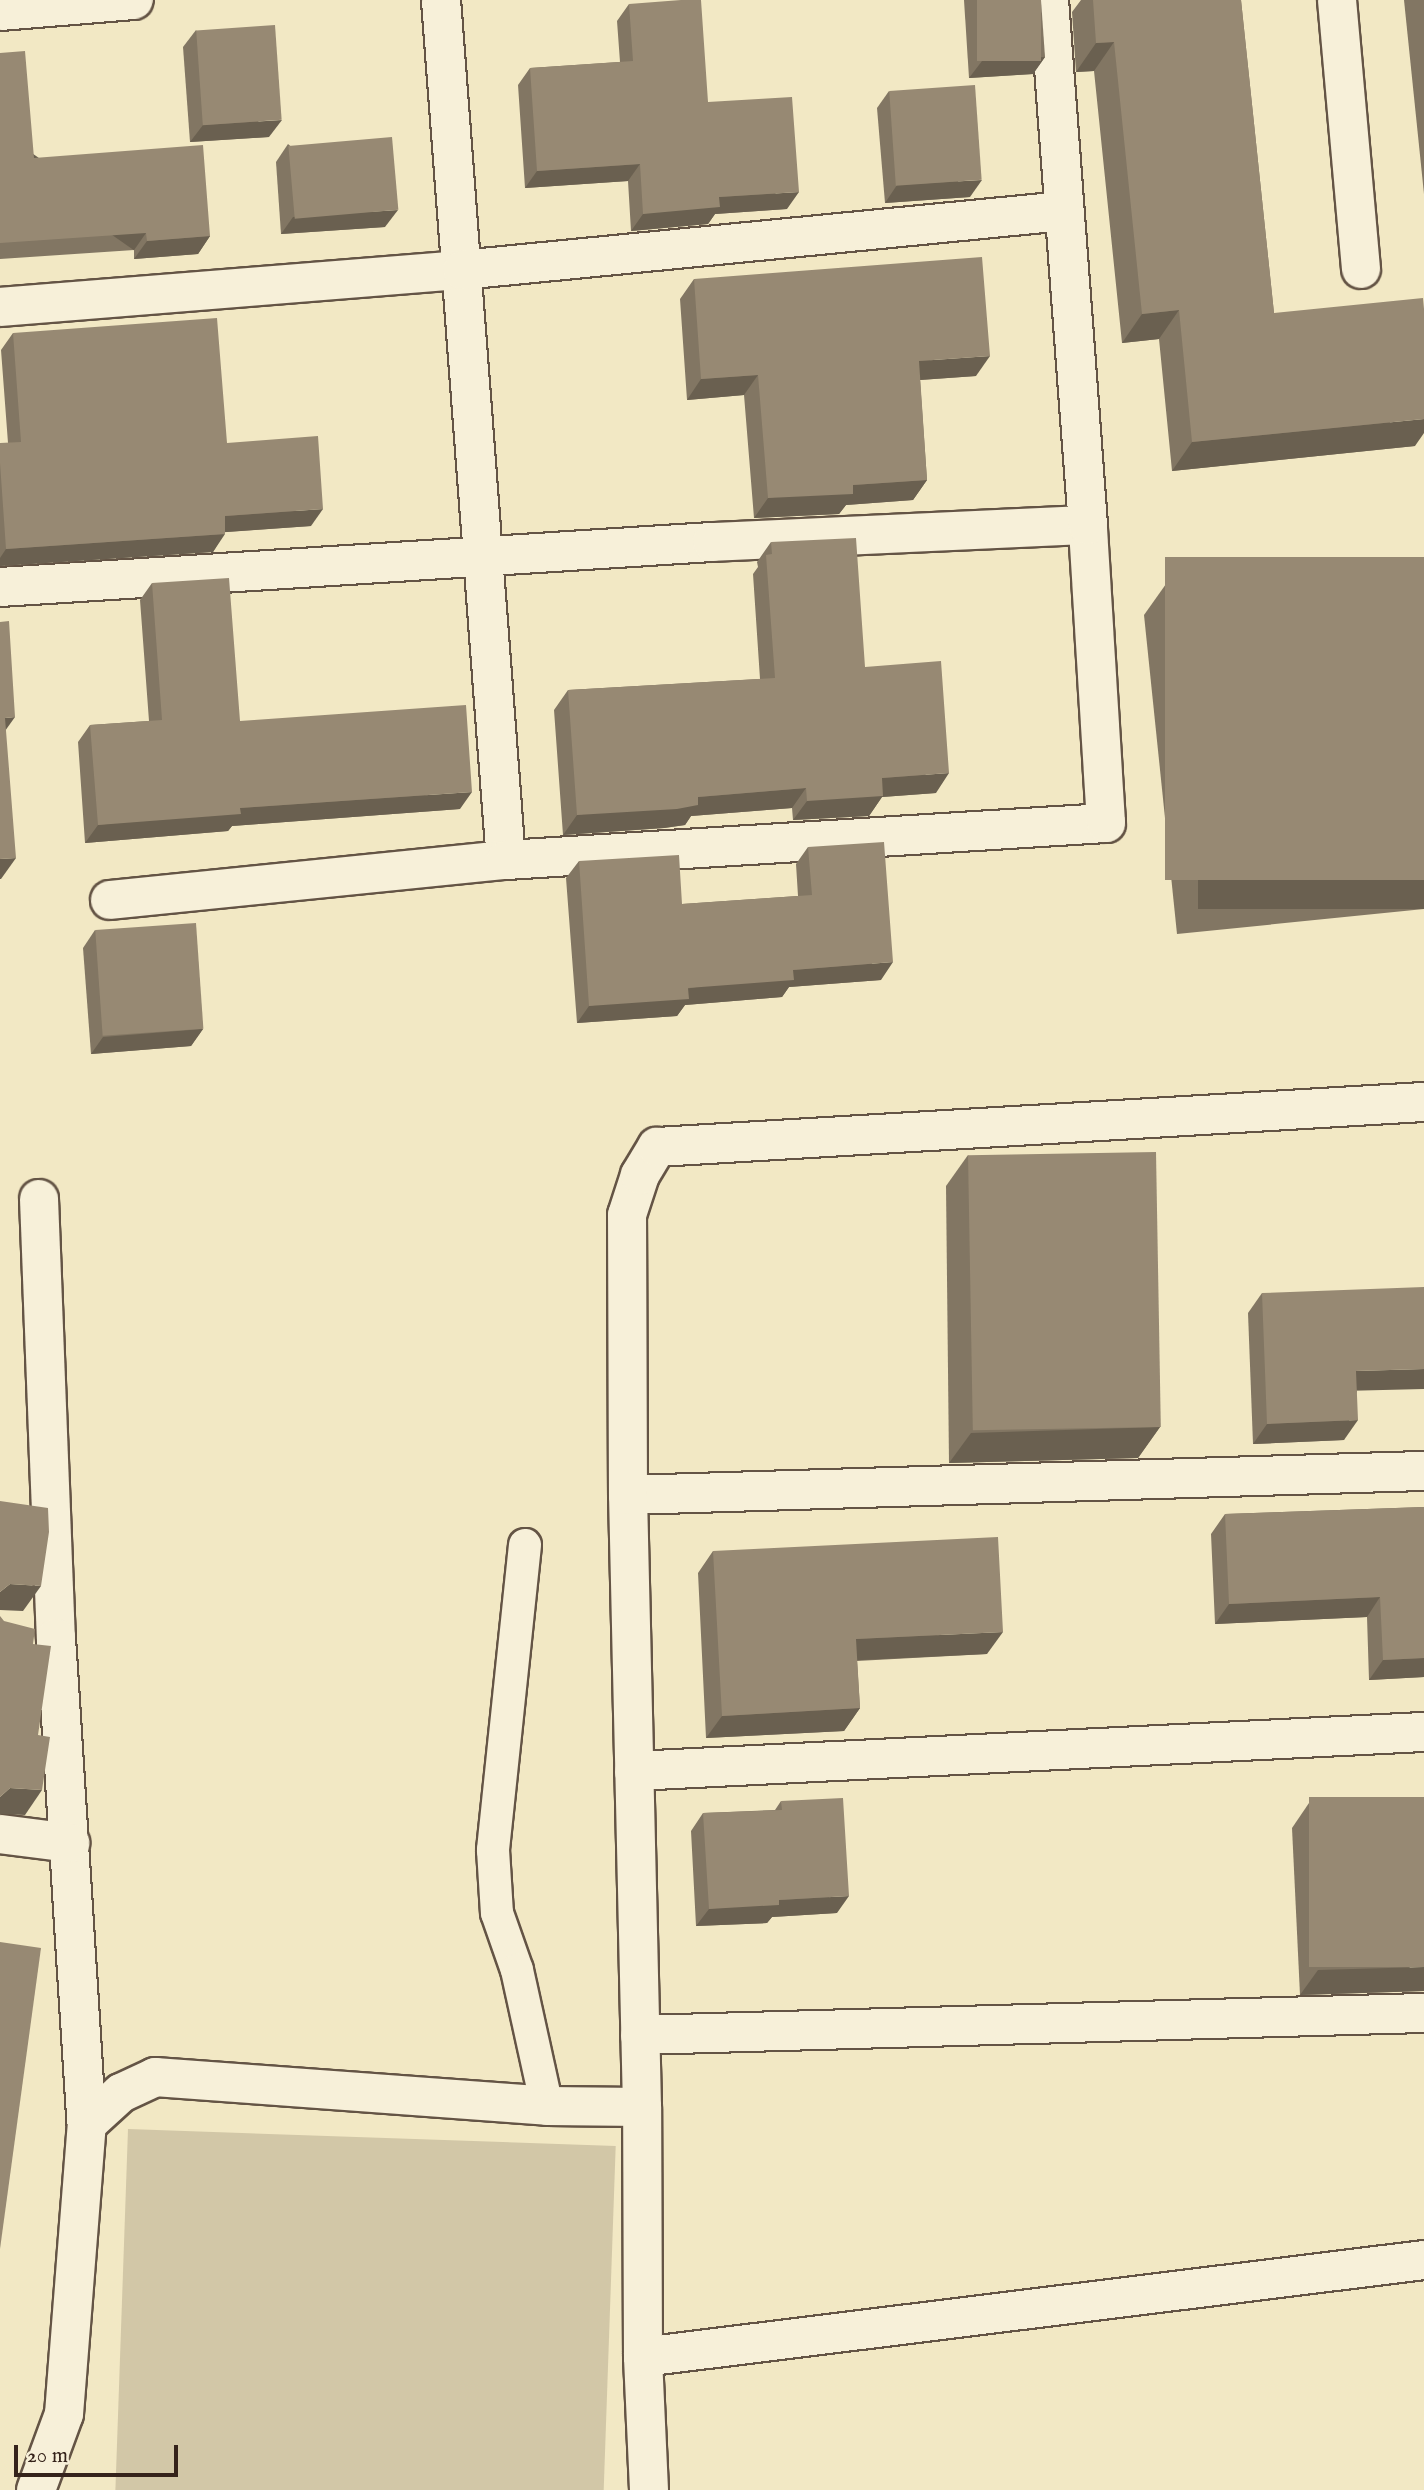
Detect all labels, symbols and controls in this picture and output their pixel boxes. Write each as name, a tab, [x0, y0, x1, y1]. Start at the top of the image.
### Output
scale bar	[18, 2430, 182, 2474]
text: 20 m	[27, 2443, 68, 2470]

